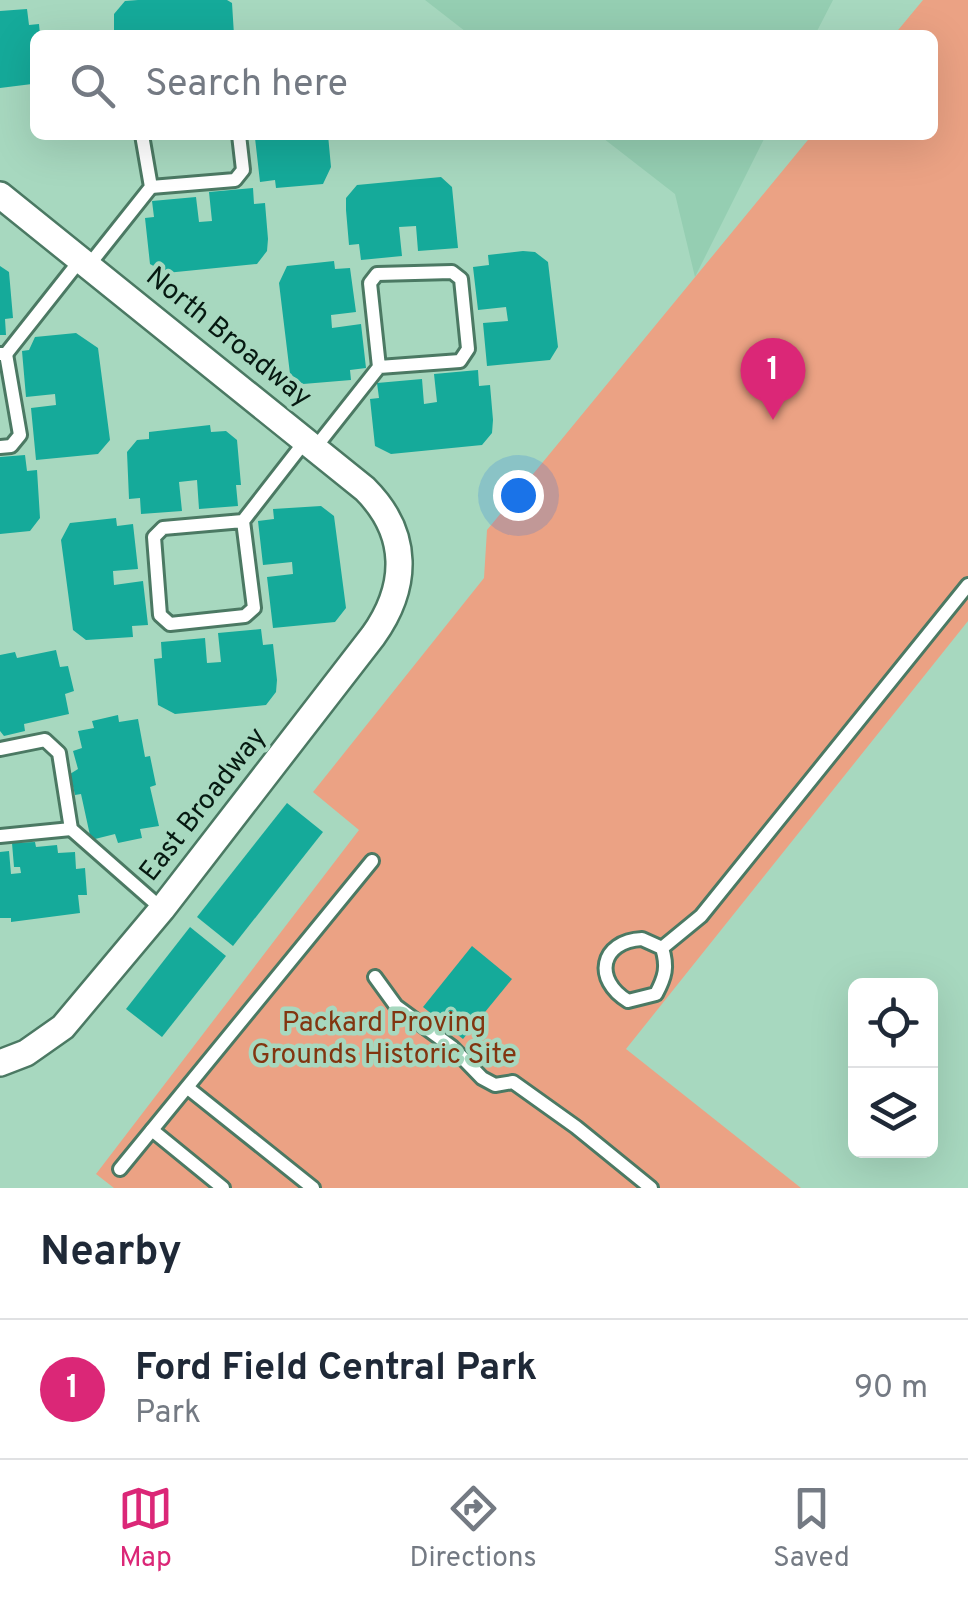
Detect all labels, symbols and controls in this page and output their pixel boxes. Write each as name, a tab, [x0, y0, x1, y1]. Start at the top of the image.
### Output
search box	[30, 30, 938, 140]
icon: search	[65, 58, 120, 113]
text: Search here	[145, 61, 348, 110]
street label: North Broadway	[137, 260, 319, 416]
pin: 1	[740, 338, 806, 420]
your location	[493, 470, 544, 521]
street label: East Broadway	[133, 721, 275, 889]
map controls	[848, 978, 938, 1158]
button: locate	[848, 978, 938, 1068]
park label: Packard Proving Grounds Historic Site	[251, 1006, 517, 1074]
button: layers	[848, 1068, 938, 1158]
text: Nearby	[40, 1227, 182, 1280]
text: Ford Field Central Park	[135, 1345, 537, 1394]
text: 1	[66, 1369, 79, 1409]
text: 90 m	[854, 1369, 928, 1409]
text: Park	[135, 1394, 201, 1434]
tab: Map	[118, 1481, 173, 1577]
tab: Directions	[409, 1481, 537, 1577]
tab: Saved	[773, 1481, 850, 1577]

